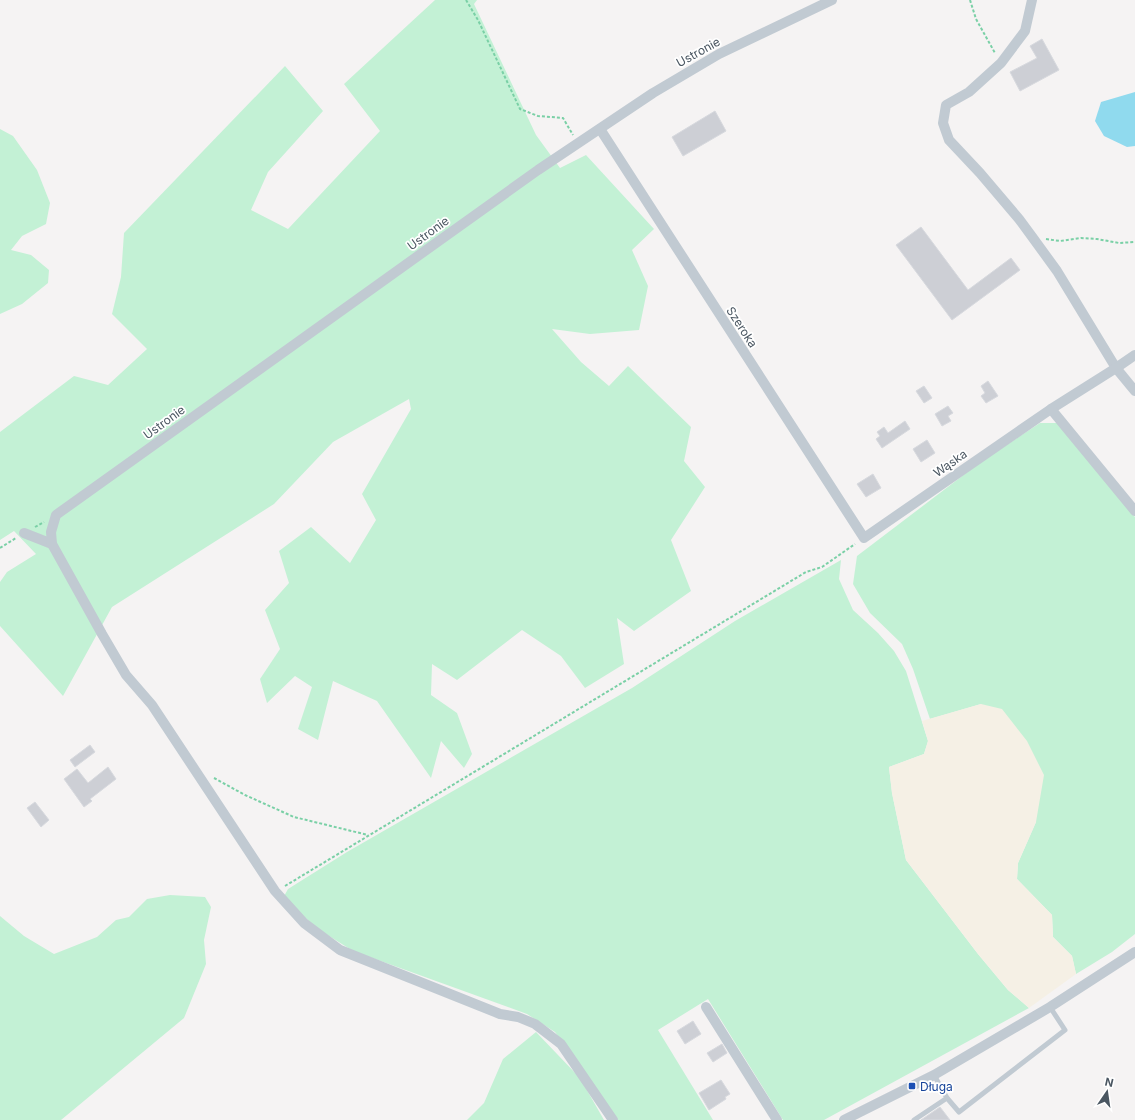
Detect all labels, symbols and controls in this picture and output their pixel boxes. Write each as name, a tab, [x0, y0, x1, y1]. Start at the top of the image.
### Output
street label: Ustronie	[674, 34, 722, 70]
street label: Ustronie	[404, 213, 452, 253]
street label: Szeroka	[723, 304, 761, 350]
street label: Ustronie	[140, 402, 188, 442]
street label: Wąska	[930, 446, 970, 480]
north arrow	[1087, 1072, 1127, 1112]
text: N	[1104, 1074, 1115, 1090]
place label: Długa	[920, 1079, 953, 1094]
marker: Długa	[907, 1081, 917, 1091]

